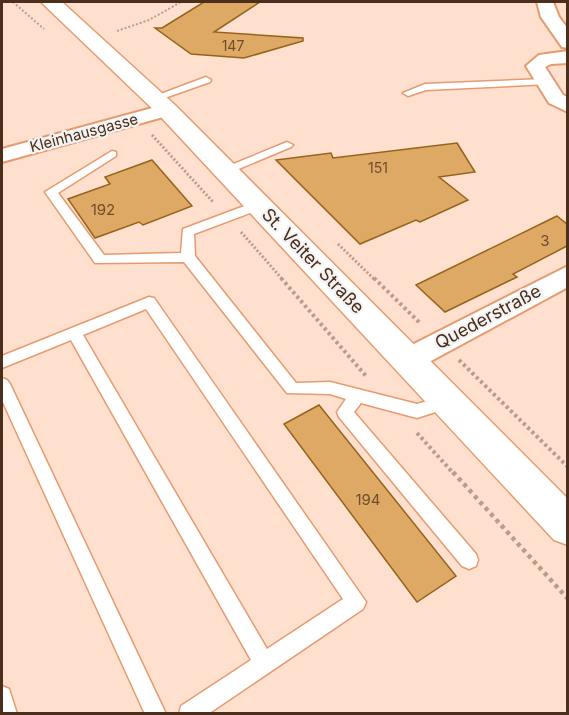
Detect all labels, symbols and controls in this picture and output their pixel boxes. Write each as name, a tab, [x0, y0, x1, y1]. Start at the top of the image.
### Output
house number: 147	[222, 37, 244, 54]
street label: Kleinhausgasse	[28, 109, 140, 156]
house number: 151	[368, 159, 388, 176]
house number: 192	[91, 200, 115, 219]
street label: St. Veiter Straße	[258, 204, 369, 318]
house number: 3	[540, 231, 550, 250]
street label: Quederstraße	[431, 280, 544, 353]
house number: 194	[355, 490, 381, 509]

